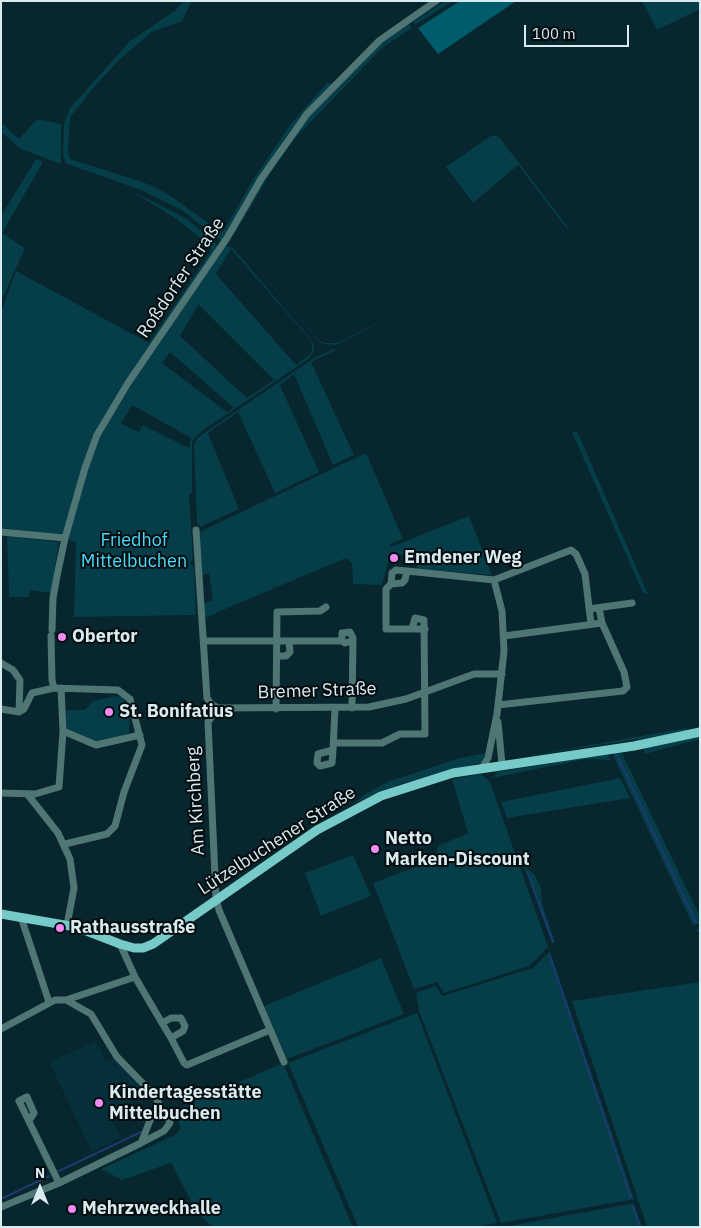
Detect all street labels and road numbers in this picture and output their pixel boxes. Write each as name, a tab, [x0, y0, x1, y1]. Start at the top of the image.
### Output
street label: Roßdorfer Straße	[133, 214, 229, 342]
street label: Bremer Straße	[257, 678, 377, 704]
street label: Am Kirchberg	[182, 746, 210, 856]
street label: Lützelbuchener Straße	[194, 782, 360, 900]

